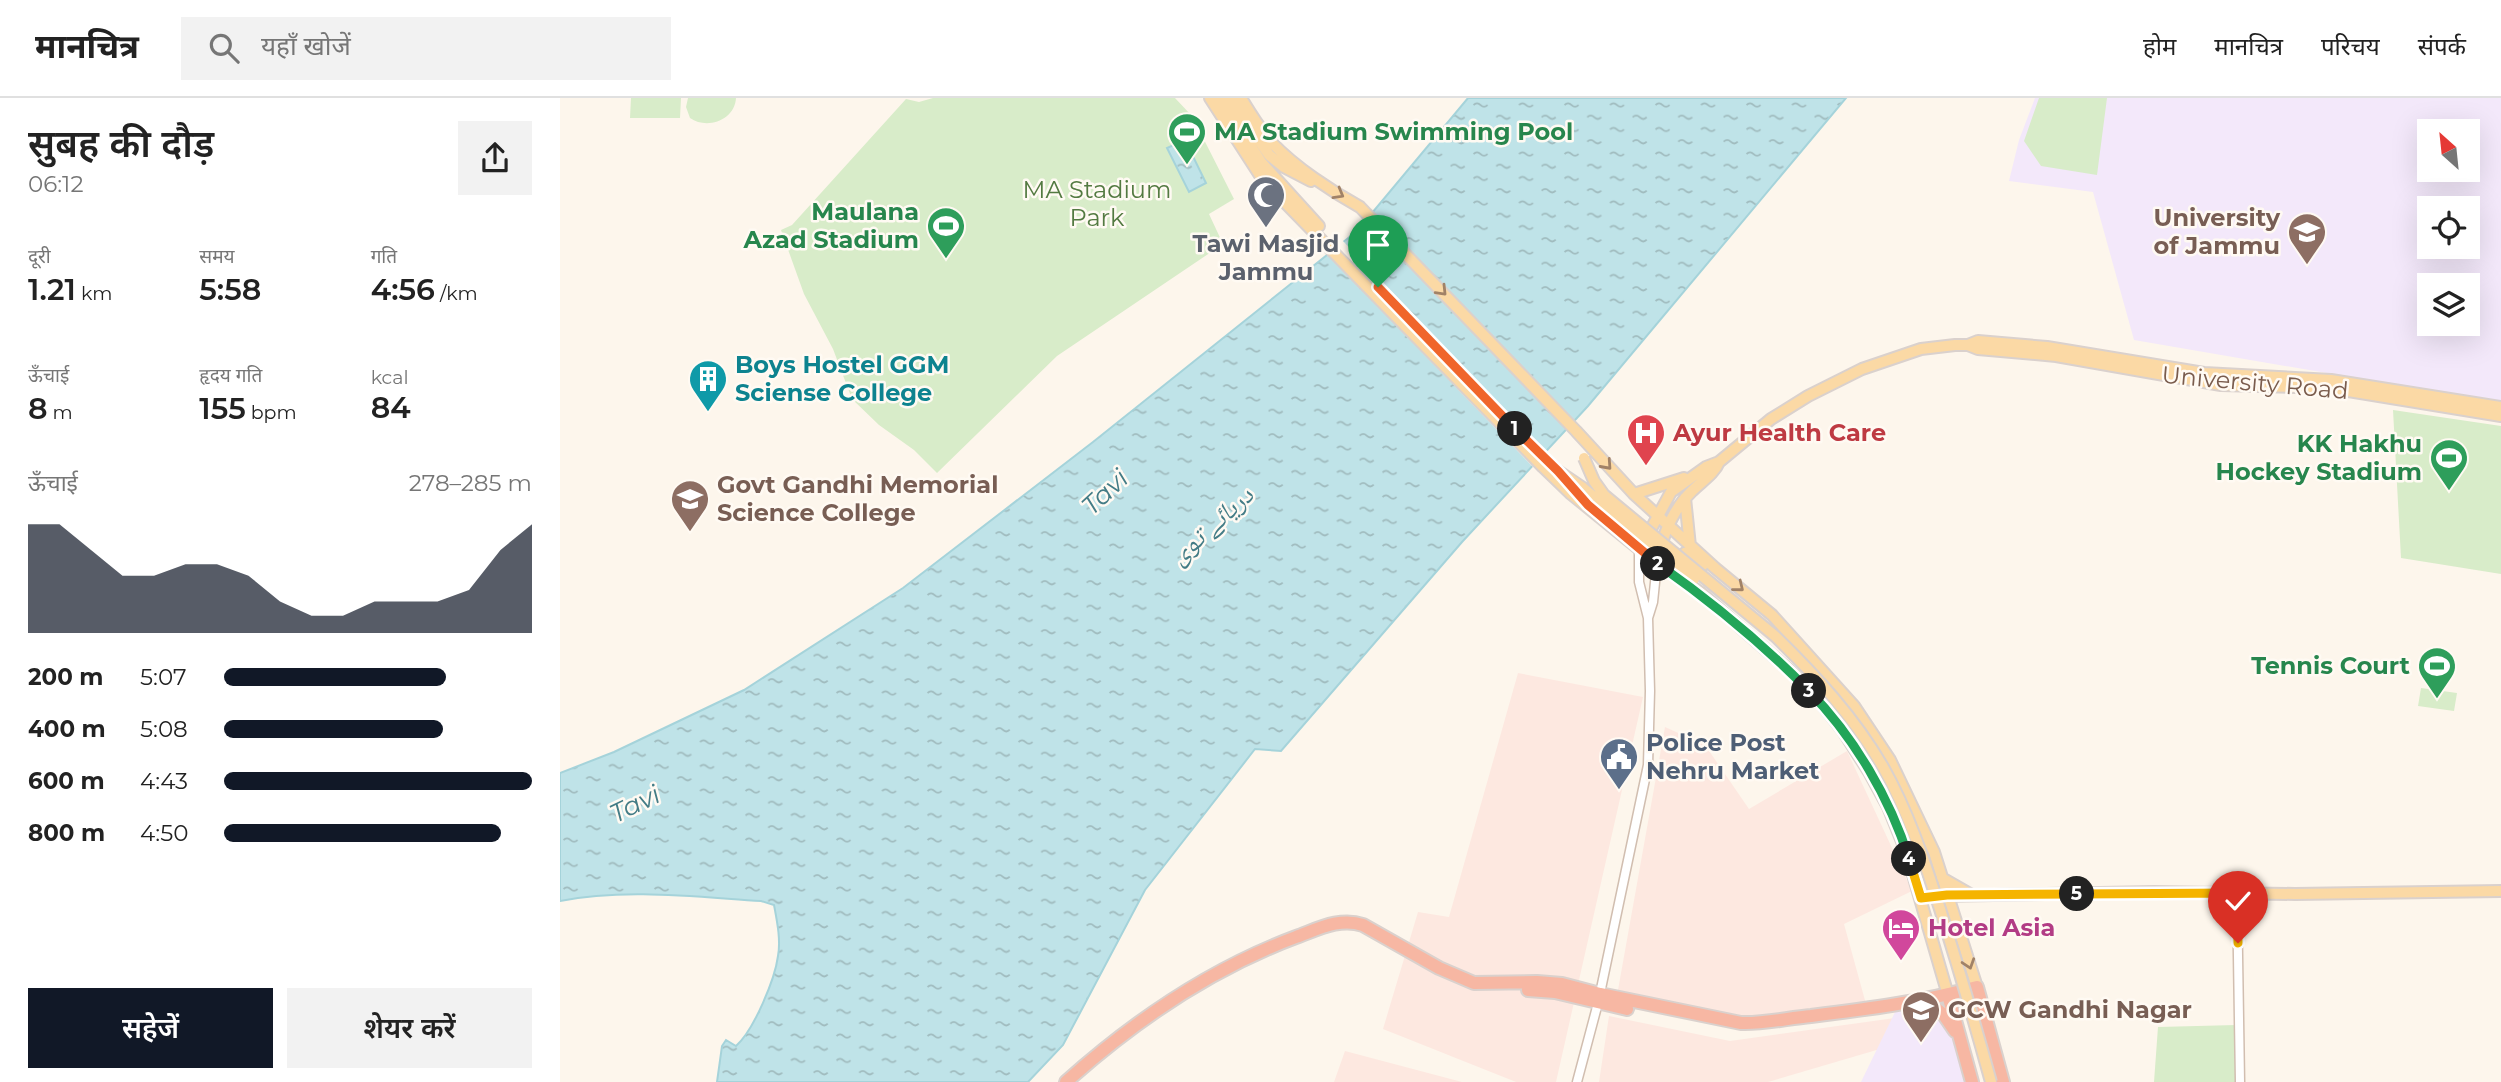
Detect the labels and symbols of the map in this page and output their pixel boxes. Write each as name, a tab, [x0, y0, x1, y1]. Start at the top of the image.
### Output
sports icon: MA Stadium Swimming Pool	[1166, 111, 1208, 166]
place label: MA Stadium Swimming Pool	[1214, 117, 1573, 146]
north arrow	[2417, 119, 2480, 182]
mosque icon: Tawi Masjid Jammu	[1245, 174, 1287, 229]
park label: MA Stadium Park	[1023, 175, 1171, 232]
one-way arrow	[1331, 186, 1344, 199]
place label: Maulana Azad Stadium	[743, 197, 919, 254]
place label: University of Jammu	[2154, 203, 2281, 260]
sports icon: Maulana Azad Stadium	[925, 205, 967, 260]
school or university icon: University of Jammu	[2286, 211, 2328, 266]
pin	[1348, 215, 1408, 287]
place label: Tawi Masjid Jammu	[1193, 229, 1339, 286]
one-way arrow	[1433, 283, 1446, 296]
place label: Boys Hostel GGM Sciense College	[735, 350, 949, 407]
building icon: Boys Hostel GGM Sciense College	[687, 358, 729, 413]
street label: University Road	[2160, 360, 2350, 405]
pin: 1	[1497, 412, 1532, 446]
hospital icon: Ayur Health Care	[1625, 412, 1667, 467]
place label: Ayur Health Care	[1672, 418, 1886, 447]
place label: KK Hakhu Hockey Stadium	[2216, 429, 2422, 486]
sports icon: KK Hakhu Hockey Stadium	[2428, 437, 2470, 492]
one-way arrow	[1599, 457, 1612, 470]
water label: Tavi	[1075, 462, 1136, 522]
place label: Govt Gandhi Memorial Science College	[717, 470, 998, 527]
school or university icon: Govt Gandhi Memorial Science College	[669, 478, 711, 533]
water label: دریائے توی	[1162, 479, 1260, 571]
pin: 2	[1640, 546, 1676, 582]
one-way arrow	[1730, 579, 1743, 591]
sports icon: Tennis Court	[2416, 645, 2458, 700]
place label: Tennis Court	[2251, 651, 2411, 680]
pin: 3	[1792, 674, 1826, 708]
place label: Police Post Nehru Market	[1646, 728, 1820, 785]
public building icon: Police Post Nehru Market	[1598, 736, 1640, 791]
water label: Tavi	[605, 778, 666, 830]
pin: 4	[1892, 842, 1926, 876]
pin	[2208, 871, 2268, 943]
pin: 5	[2060, 876, 2094, 912]
hotel icon: Hotel Asia	[1880, 907, 1922, 962]
place label: Hotel Asia	[1928, 913, 2055, 942]
one-way arrow	[1961, 958, 1976, 970]
school or university icon: GCW Gandhi Nagar	[1900, 989, 1942, 1044]
place label: GCW Gandhi Nagar	[1948, 995, 2192, 1024]

